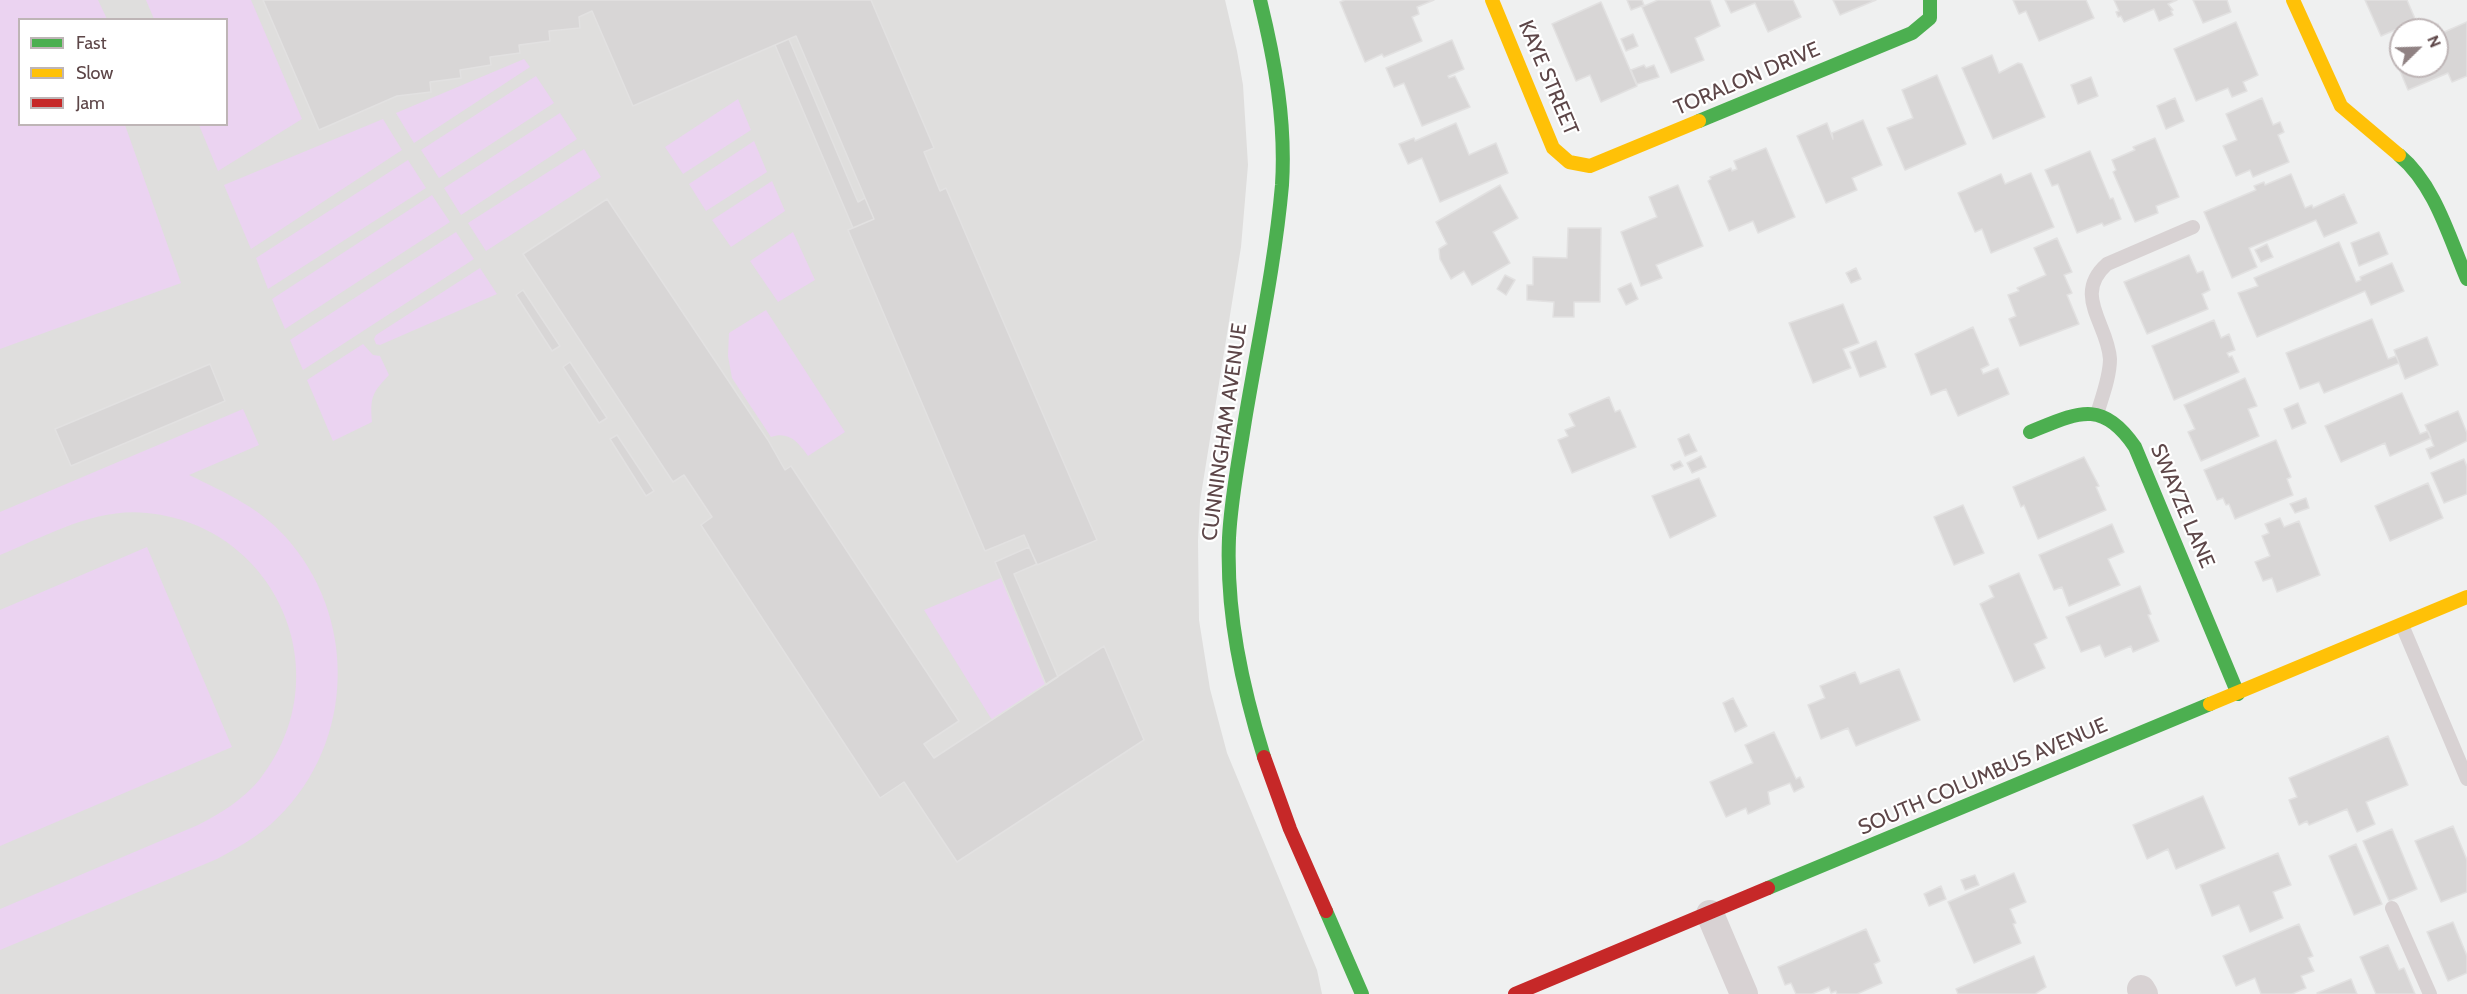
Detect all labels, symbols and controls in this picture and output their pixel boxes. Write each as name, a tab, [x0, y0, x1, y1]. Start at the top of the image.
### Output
street label: KAYE STREET	[1513, 17, 1583, 139]
legend	[18, 18, 228, 126]
north arrow	[2389, 18, 2449, 78]
text: Fast	[76, 32, 107, 54]
text: N	[2423, 33, 2445, 50]
street label: TORALON DRIVE	[1670, 37, 1824, 121]
text: Slow	[76, 62, 113, 84]
text: Jam	[76, 92, 105, 114]
street label: CUNNINGHAM AVENUE	[1197, 322, 1253, 542]
street label: SWAYZE LANE	[2144, 440, 2220, 572]
street label: SOUTH COLUMBUS AVENUE	[1855, 713, 2111, 841]

